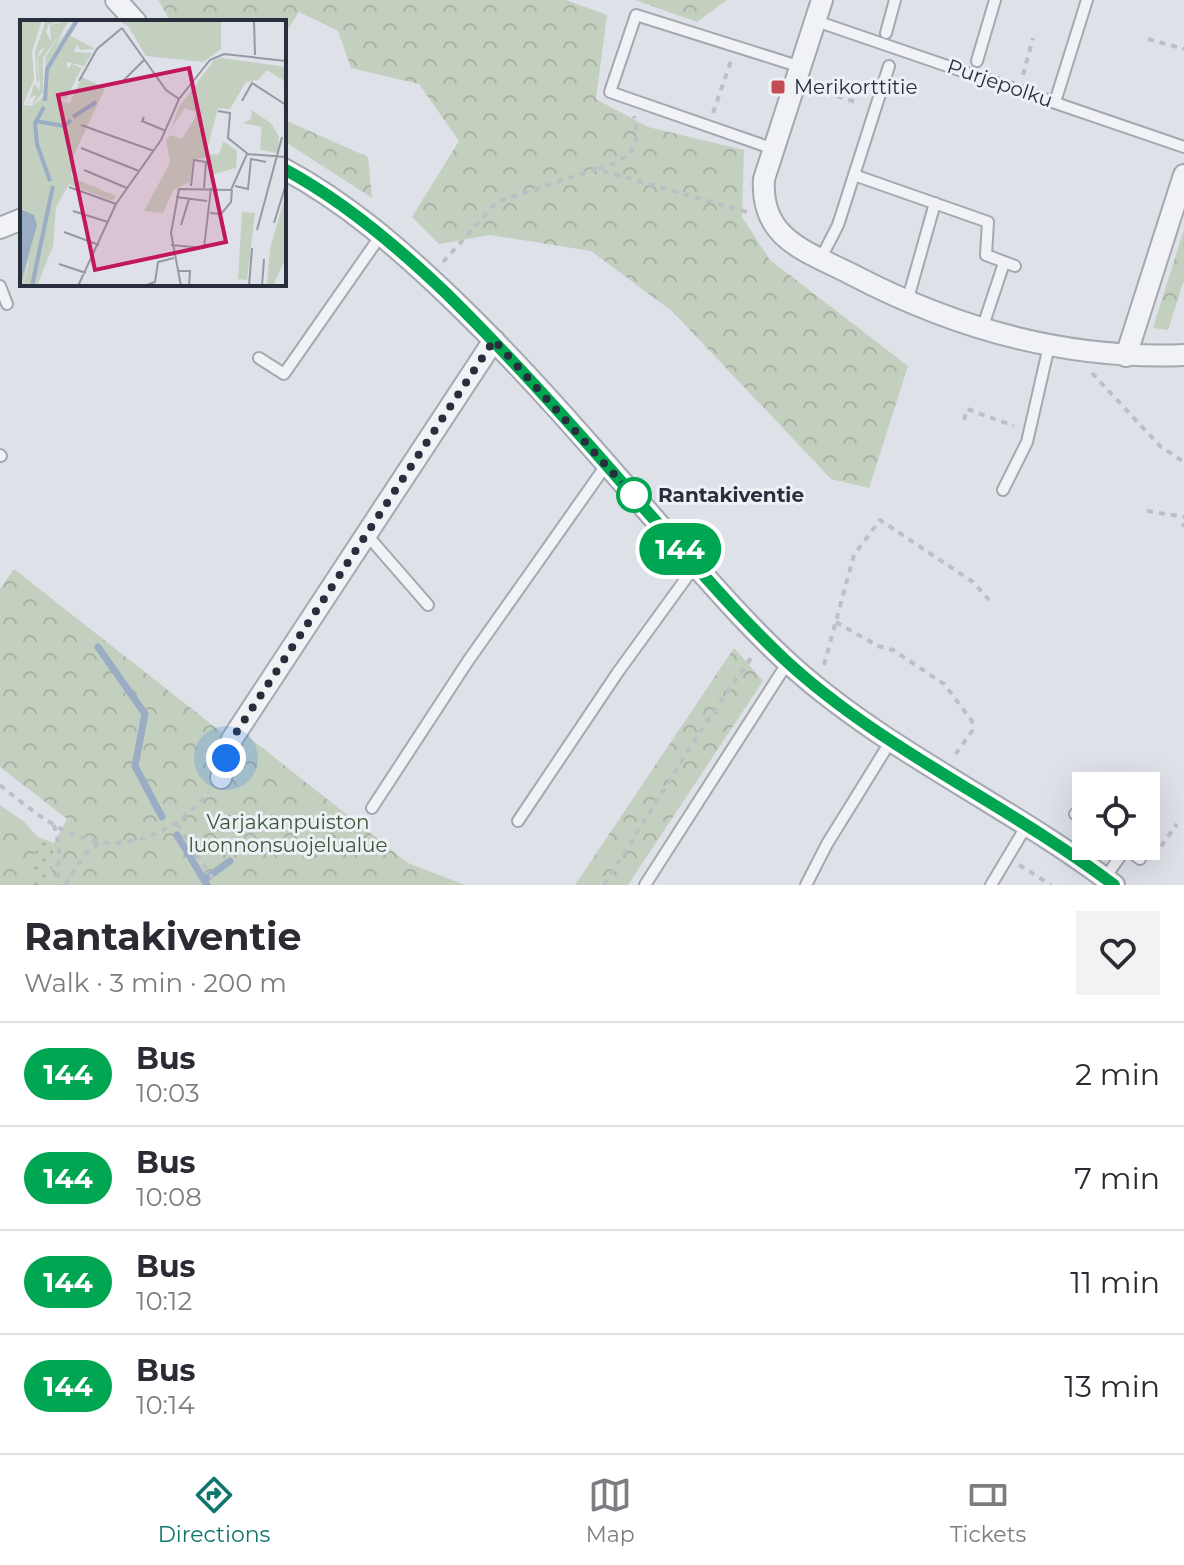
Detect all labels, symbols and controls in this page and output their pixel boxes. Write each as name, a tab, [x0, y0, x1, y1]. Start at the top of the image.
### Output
inset map	[20, 20, 286, 286]
street label: Purjepolku	[944, 54, 1056, 112]
place label: Merikorttitie	[794, 75, 918, 99]
marker: Merikorttitie	[769, 78, 787, 96]
marker: Rantakiventie	[617, 478, 651, 512]
place label: Rantakiventie	[658, 483, 804, 507]
line badge: 144	[634, 523, 726, 575]
text: 144	[655, 532, 705, 566]
your location	[206, 738, 246, 778]
map controls	[1072, 772, 1160, 860]
button: locate	[1072, 772, 1160, 860]
park label: Varjakanpuiston luonnonsuojelualue	[188, 810, 388, 857]
button: heart	[1076, 911, 1160, 995]
text: Rantakiventie	[24, 913, 301, 960]
text: Walk · 3 min · 200 m	[24, 967, 287, 999]
text: Bus	[136, 1040, 196, 1077]
text: 2 min	[1075, 1056, 1160, 1093]
text: 144	[43, 1057, 93, 1091]
text: 10:03	[136, 1077, 200, 1109]
text: Bus	[136, 1144, 196, 1181]
text: 7 min	[1074, 1160, 1160, 1197]
text: 144	[43, 1161, 93, 1195]
text: 10:08	[136, 1181, 202, 1213]
text: Bus	[136, 1248, 196, 1285]
text: 11 min	[1070, 1264, 1160, 1301]
text: 144	[43, 1265, 93, 1299]
text: 10:12	[136, 1285, 192, 1317]
text: Bus	[136, 1352, 196, 1389]
text: 13 min	[1064, 1368, 1160, 1405]
text: 144	[43, 1369, 93, 1403]
text: 10:14	[136, 1389, 195, 1421]
tab: Directions	[158, 1473, 270, 1548]
tab: Map	[586, 1473, 635, 1548]
tab: Tickets	[950, 1473, 1026, 1548]

